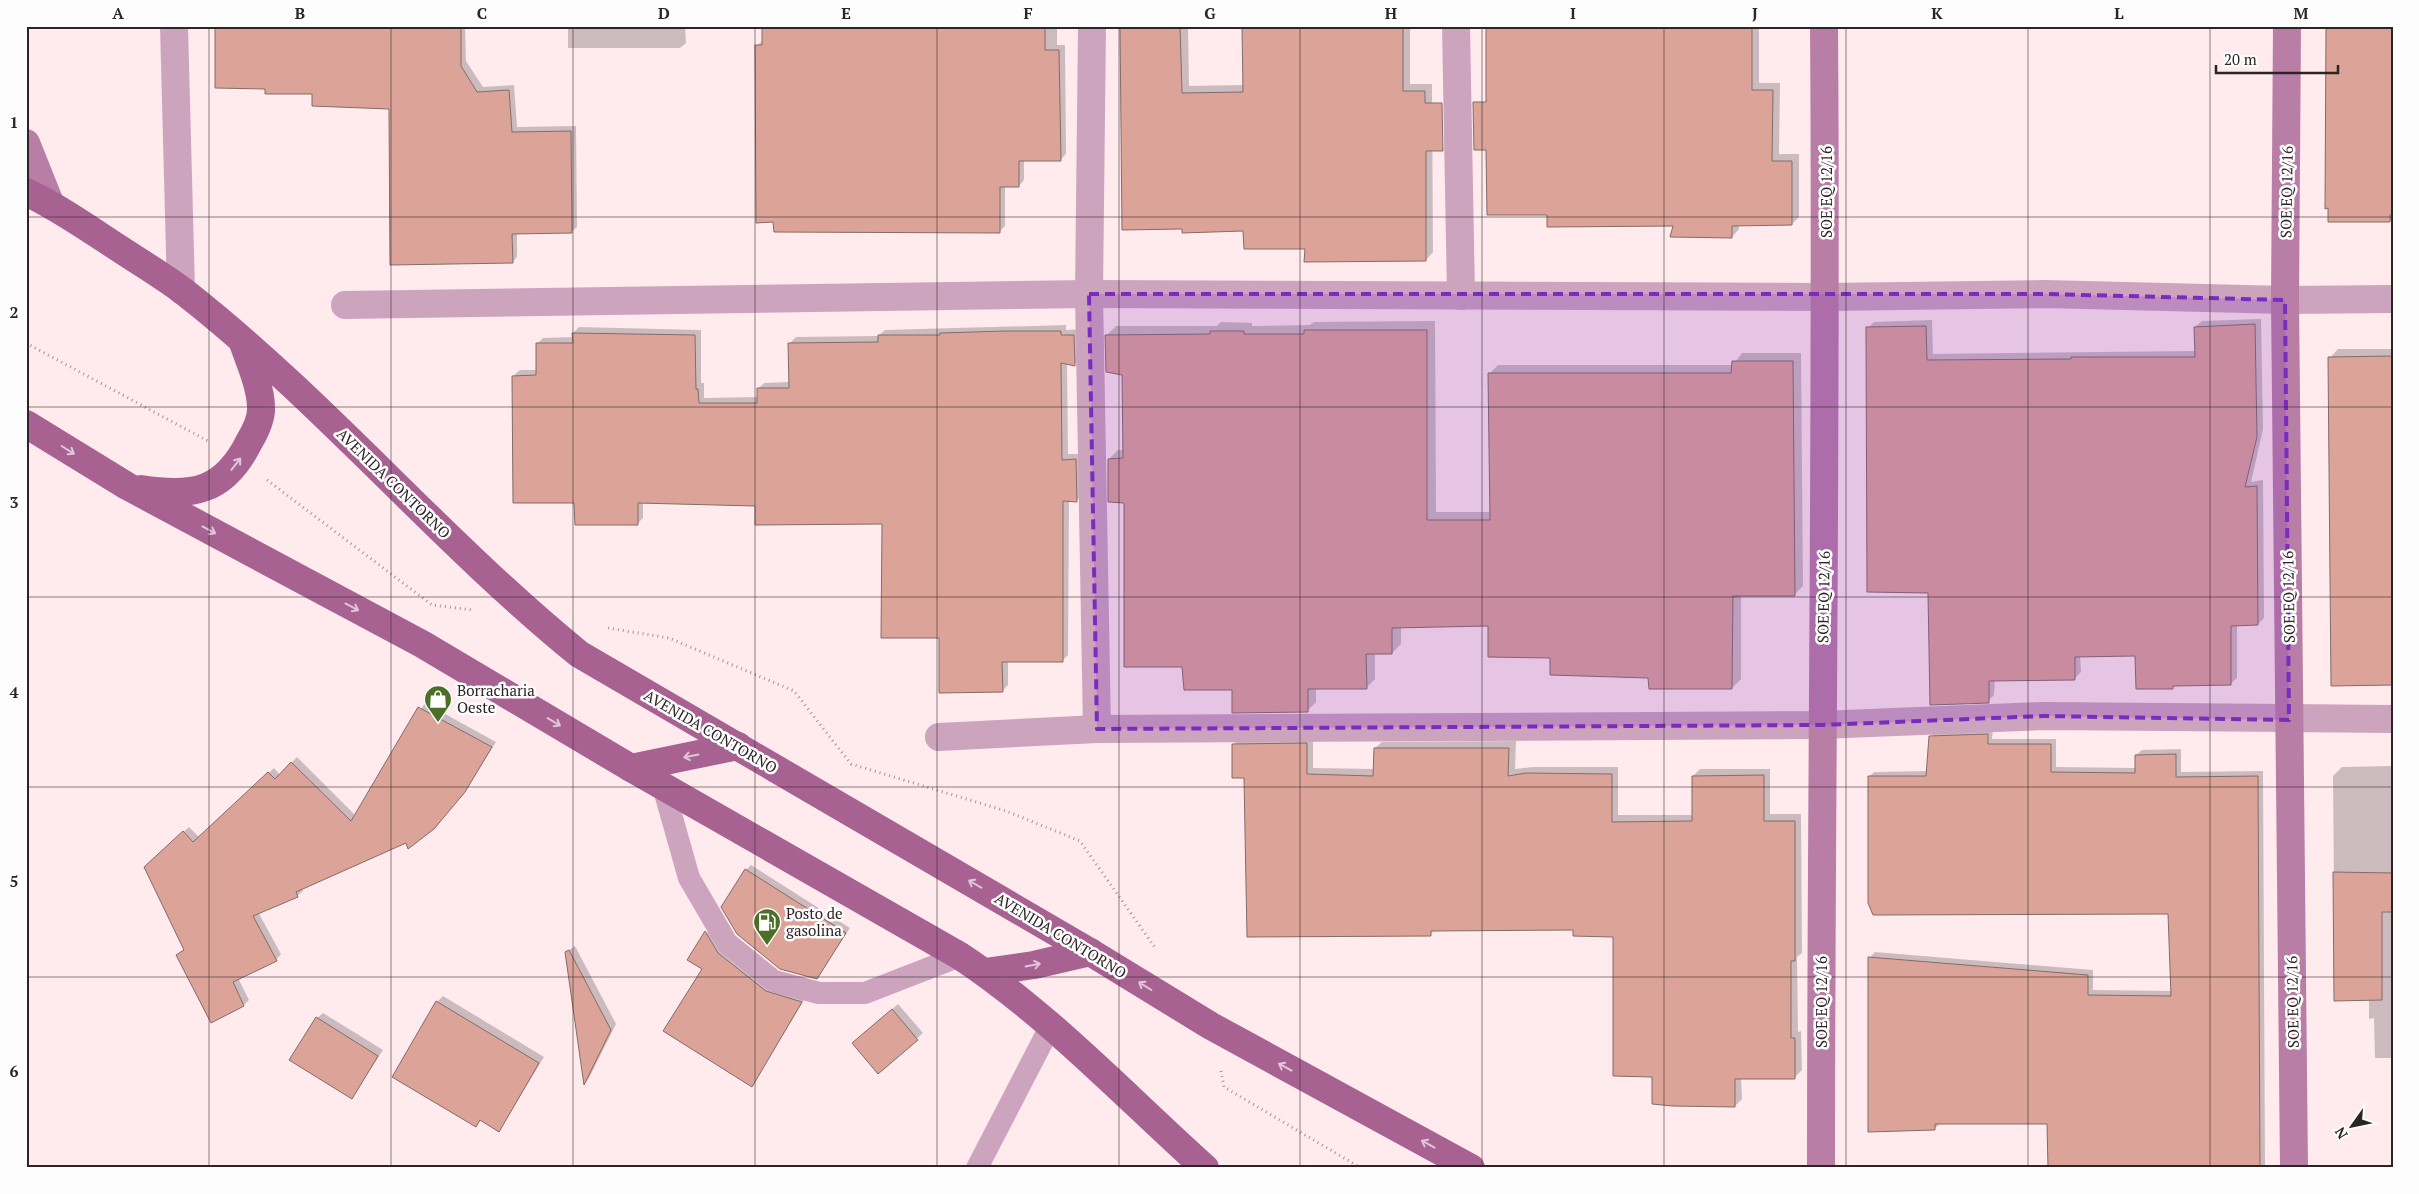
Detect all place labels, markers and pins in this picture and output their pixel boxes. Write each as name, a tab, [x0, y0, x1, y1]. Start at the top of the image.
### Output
place label: Borracharia Oeste	[457, 680, 535, 717]
shop icon: Borracharia Oeste	[423, 684, 453, 723]
place label: Posto de gasolina	[786, 903, 843, 940]
fuel station icon: Posto de gasolina	[752, 907, 782, 946]

